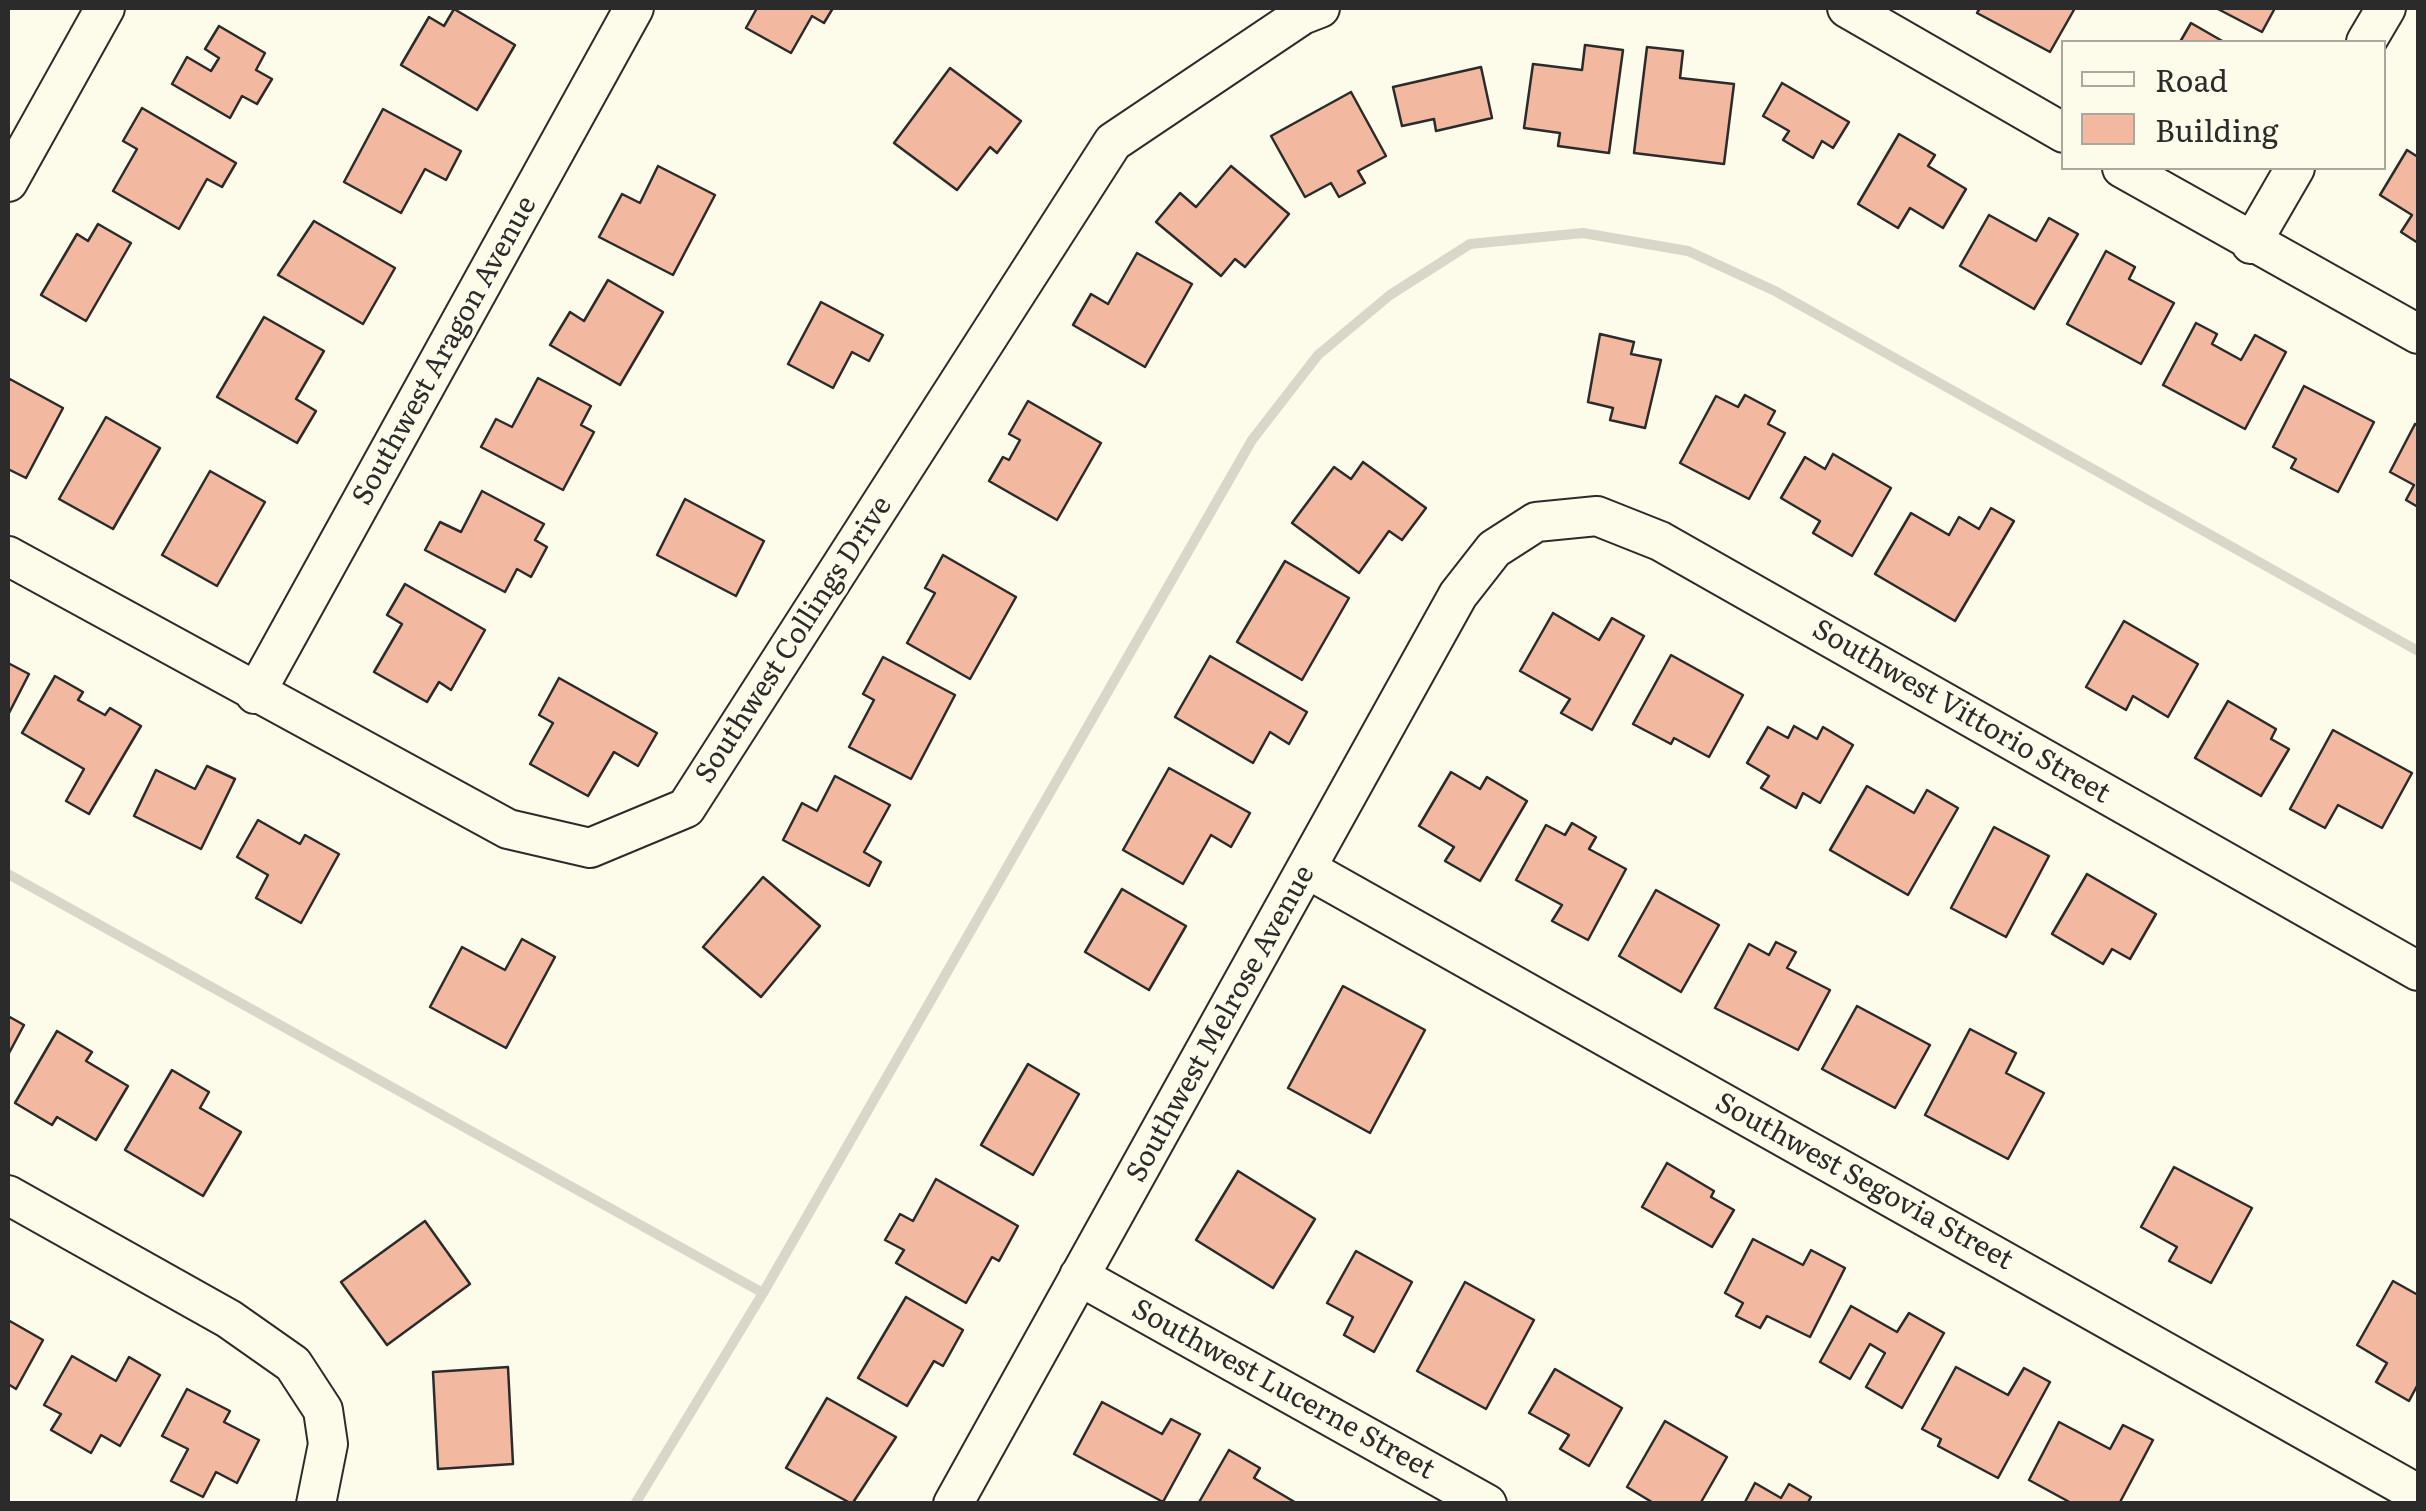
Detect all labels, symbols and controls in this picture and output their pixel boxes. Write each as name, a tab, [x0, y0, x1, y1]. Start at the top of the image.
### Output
legend	[2061, 40, 2386, 170]
text: Road	[2155, 57, 2228, 101]
text: Building	[2155, 107, 2279, 151]
street label: Southwest Aragon Avenue	[346, 191, 544, 511]
street label: Southwest Collings Drive	[689, 490, 899, 790]
street label: Southwest Vittorio Street	[1806, 613, 2116, 811]
street label: Southwest Melrose Avenue	[1120, 860, 1322, 1188]
street label: Southwest Segovia Street	[1709, 1086, 2019, 1278]
street label: Southwest Lucerne Street	[1126, 1293, 1440, 1487]

